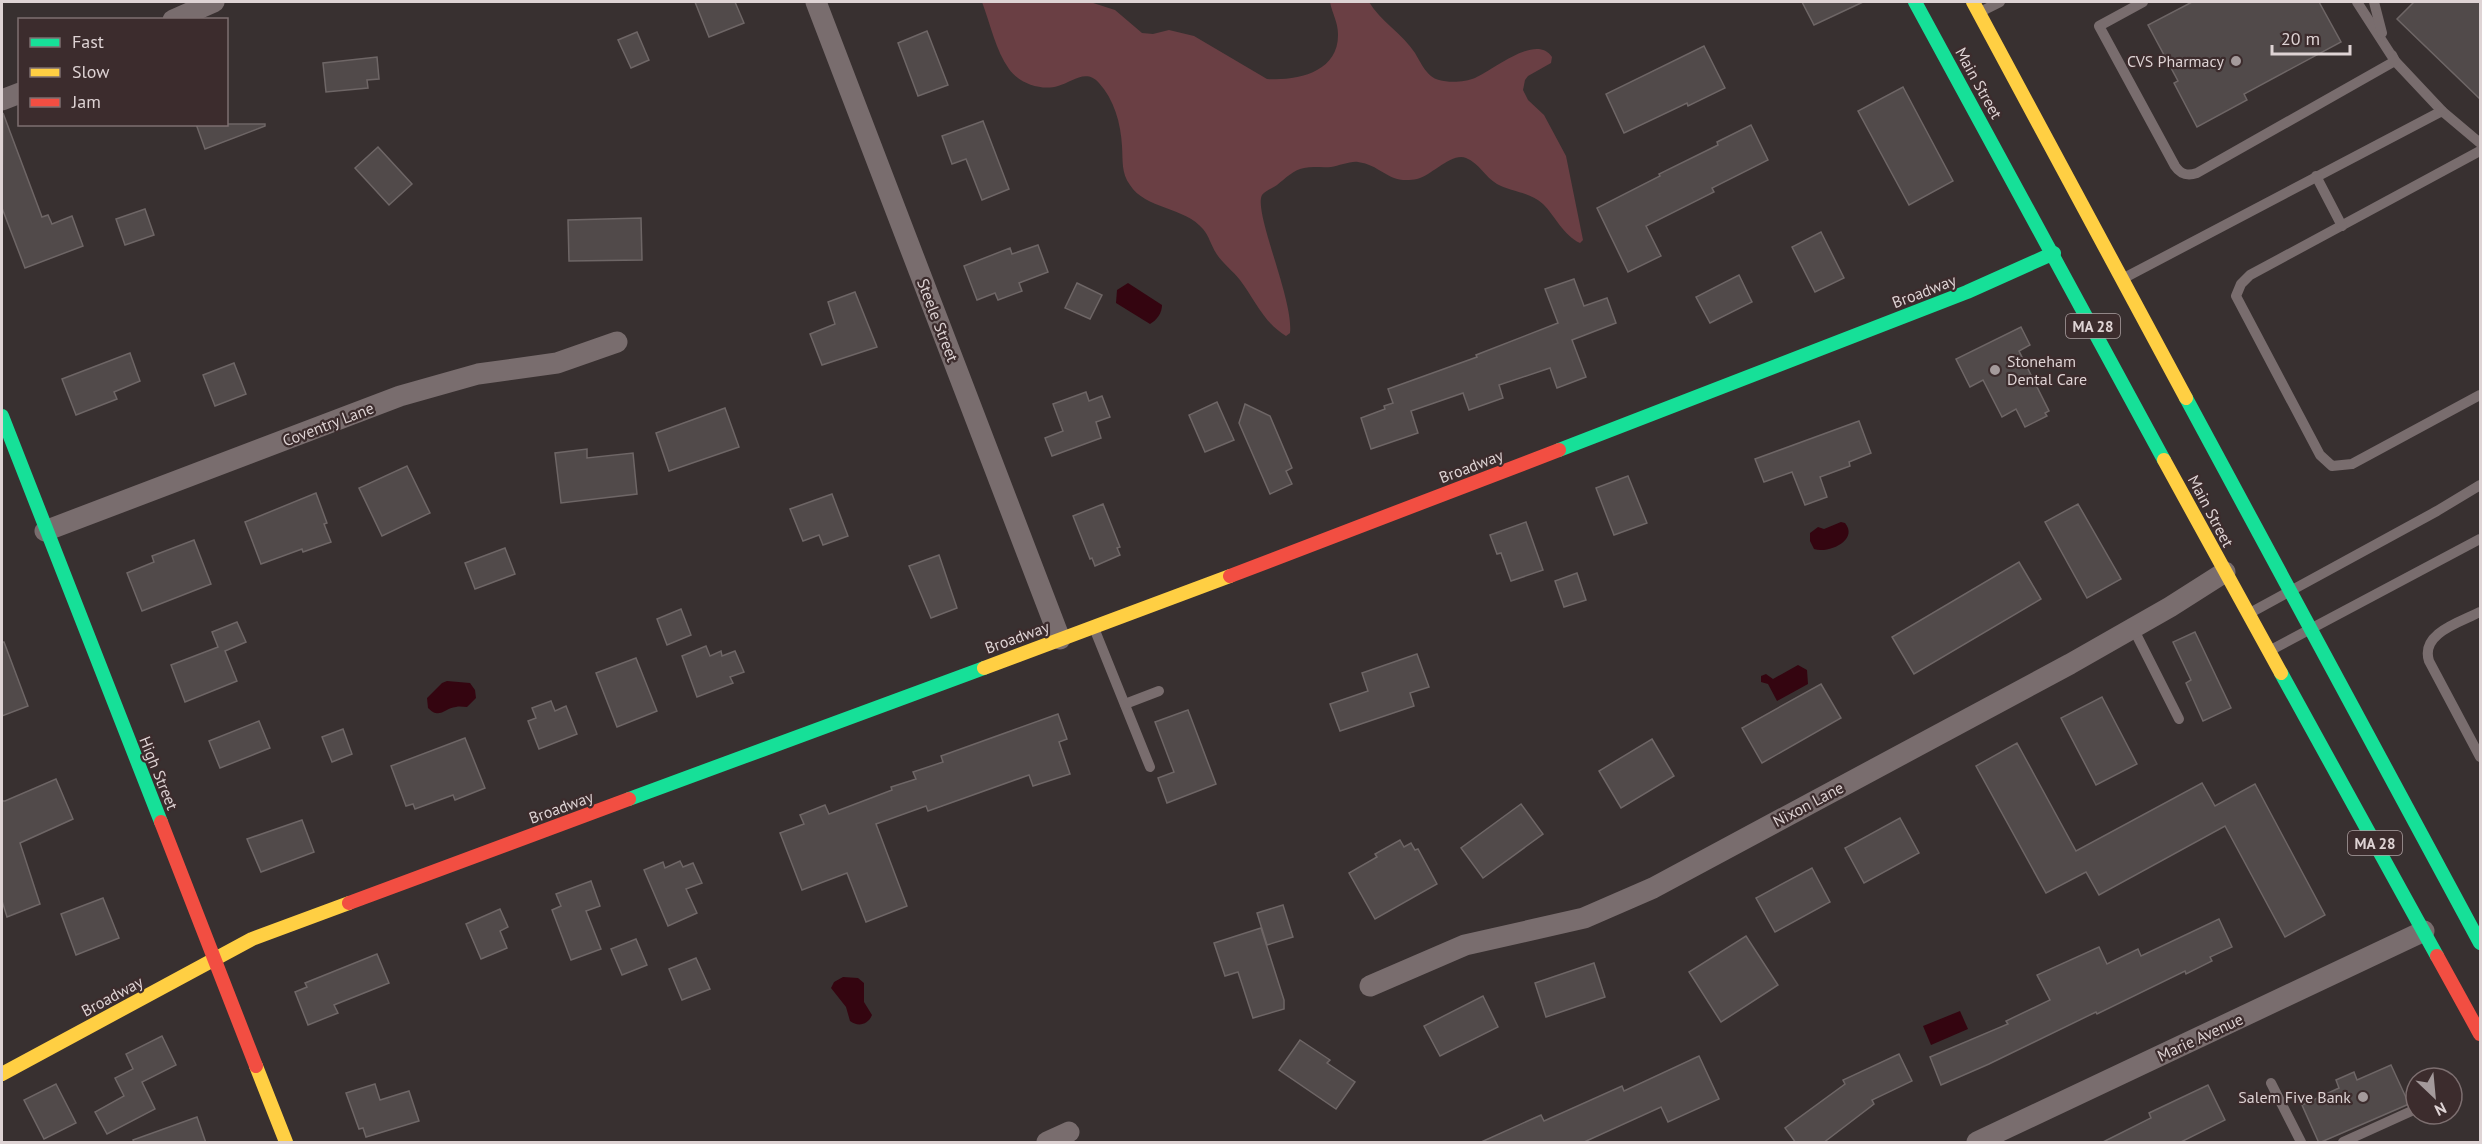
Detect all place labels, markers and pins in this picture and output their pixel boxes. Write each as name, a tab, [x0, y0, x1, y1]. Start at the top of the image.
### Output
place label: CVS Pharmacy	[2127, 51, 2225, 71]
marker: CVS Pharmacy	[2229, 54, 2243, 68]
place label: Stoneham Dental Care	[2007, 351, 2087, 389]
marker: Stoneham Dental Care	[1988, 363, 2002, 377]
place label: Salem Five Bank	[2238, 1087, 2351, 1107]
marker: Salem Five Bank	[2356, 1090, 2370, 1104]

